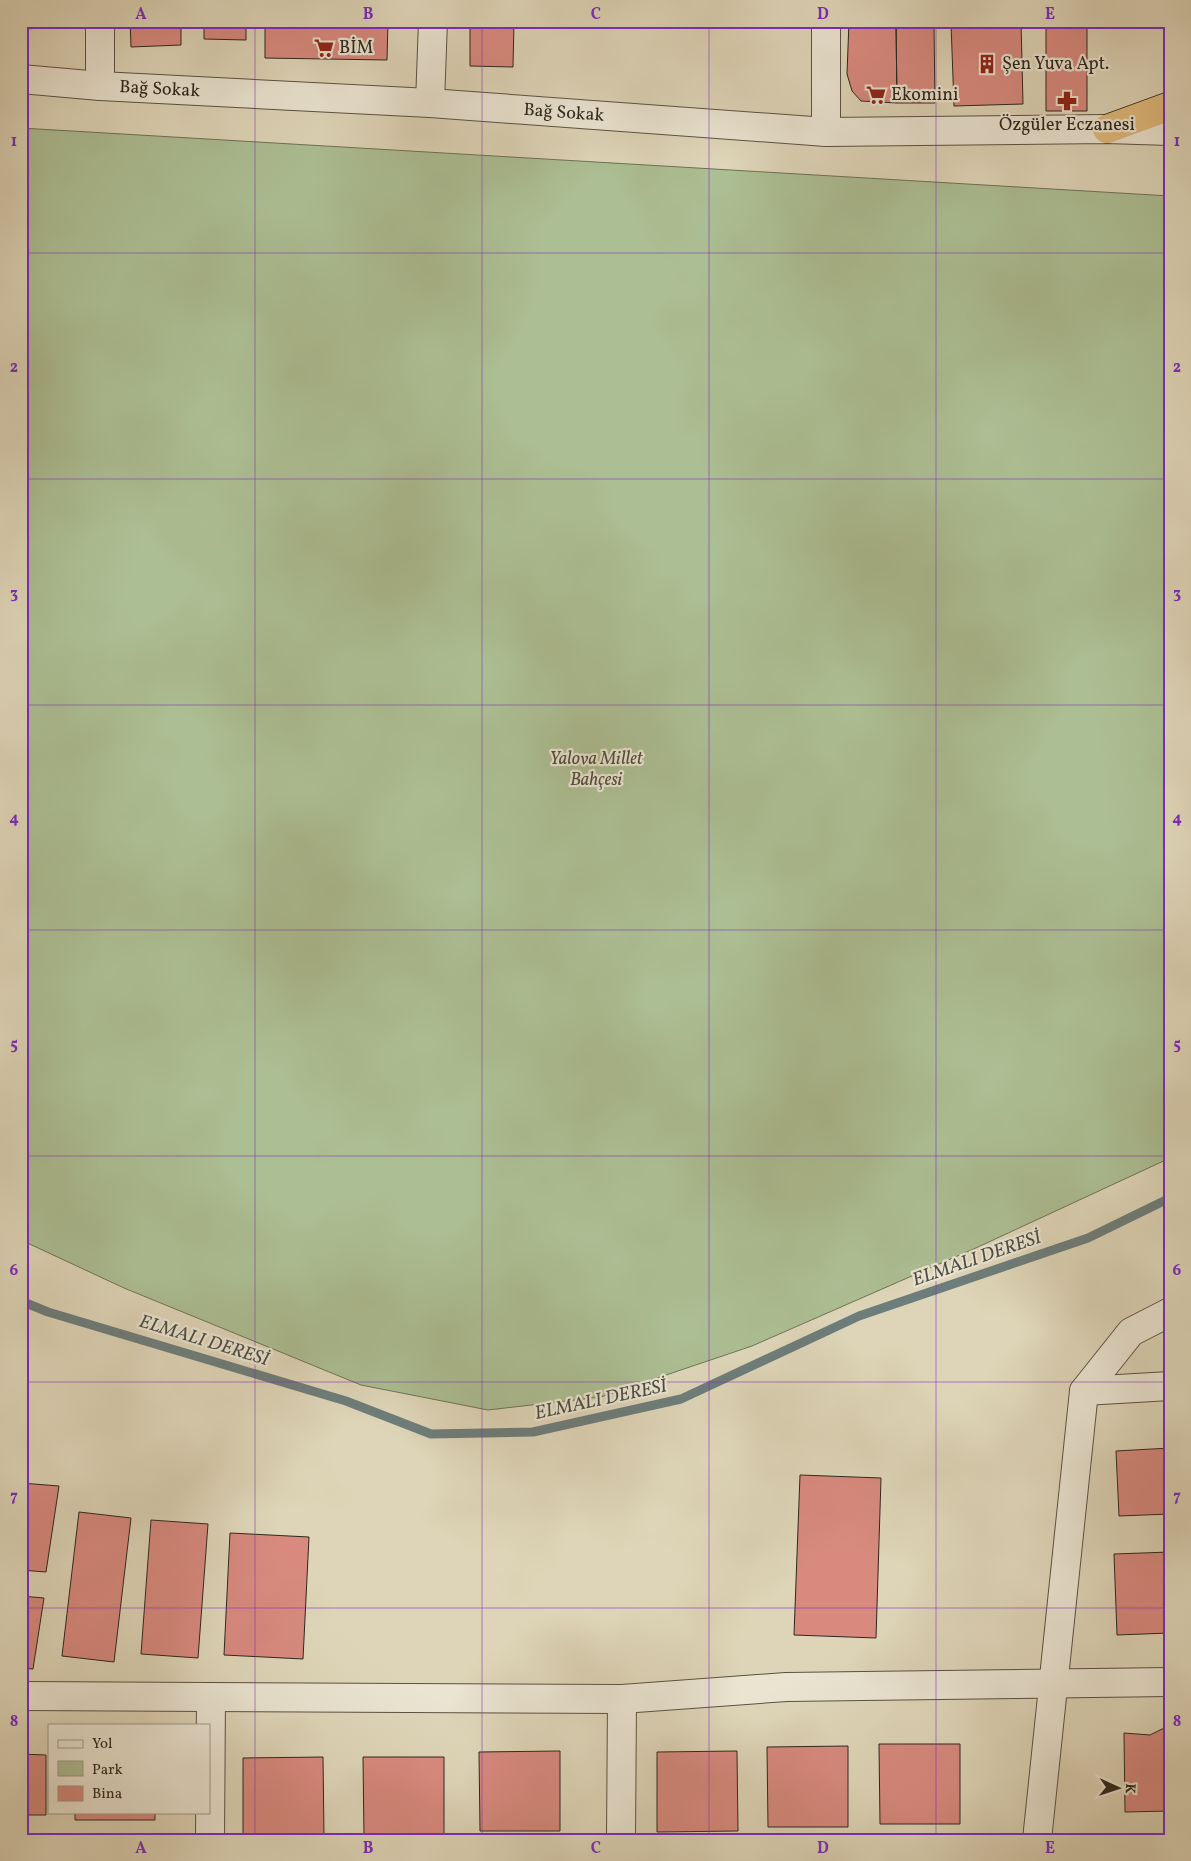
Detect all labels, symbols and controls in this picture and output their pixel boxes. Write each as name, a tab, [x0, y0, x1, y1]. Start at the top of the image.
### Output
text: A	[135, 4, 147, 26]
text: B	[363, 4, 374, 26]
text: C	[591, 4, 601, 26]
text: D	[817, 4, 829, 26]
text: E	[1045, 4, 1055, 26]
place label: BİM	[339, 36, 374, 61]
supermarket icon: BİM	[313, 37, 335, 59]
place label: Şen Yuva Apt.	[1002, 52, 1109, 77]
building icon: Şen Yuva Apt.	[976, 53, 998, 75]
street label: Bağ Sokak	[119, 75, 201, 104]
place label: Ekomini	[891, 83, 958, 108]
supermarket icon: Ekomini	[865, 84, 887, 106]
pharmacy icon: Özgüler Eczanesi	[1056, 90, 1078, 112]
street label: Bağ Sokak	[523, 97, 605, 128]
place label: Özgüler Eczanesi	[999, 113, 1135, 138]
text: 1	[11, 131, 17, 153]
text: 1	[1174, 131, 1180, 153]
text: 2	[10, 357, 18, 379]
text: 2	[1173, 357, 1181, 379]
text: 3	[10, 583, 18, 605]
text: 3	[1173, 583, 1181, 605]
park label: Yalova Millet Bahçesi	[549, 747, 644, 793]
text: 4	[9, 808, 19, 830]
text: 4	[1172, 808, 1182, 830]
text: 5	[10, 1034, 18, 1056]
text: 5	[1173, 1034, 1181, 1056]
water label: ELMALI DERESİ	[909, 1224, 1046, 1293]
text: 6	[10, 1260, 19, 1282]
text: 6	[1173, 1260, 1182, 1282]
water label: ELMALI DERESİ	[136, 1309, 273, 1374]
water label: ELMALI DERESİ	[532, 1373, 671, 1427]
text: 7	[10, 1486, 18, 1508]
text: 7	[1173, 1486, 1181, 1508]
text: 8	[10, 1711, 18, 1733]
text: 8	[1173, 1711, 1181, 1733]
legend	[48, 1724, 210, 1814]
text: Yol	[92, 1734, 112, 1755]
text: Park	[92, 1760, 123, 1781]
north arrow	[1094, 1764, 1144, 1814]
text: K	[1120, 1783, 1139, 1794]
text: Bina	[92, 1784, 122, 1805]
text: A	[135, 1838, 147, 1860]
text: B	[363, 1838, 374, 1860]
text: C	[591, 1838, 601, 1860]
text: D	[817, 1838, 829, 1860]
text: E	[1045, 1838, 1055, 1860]

